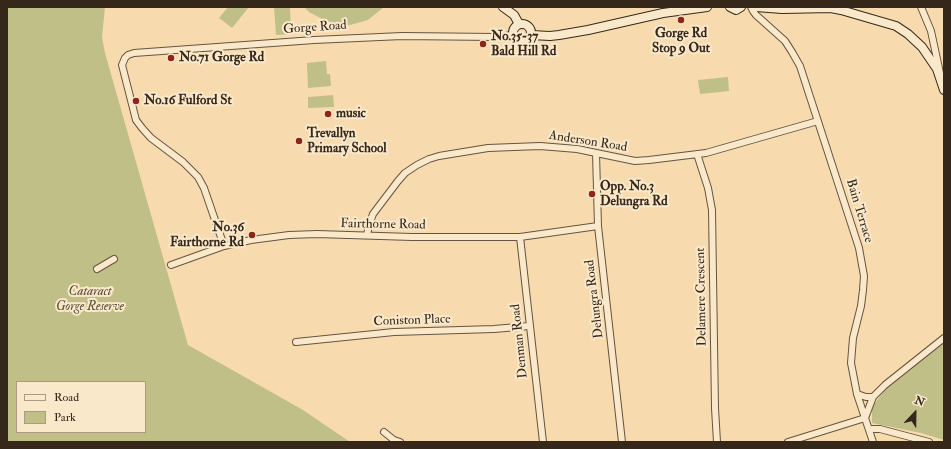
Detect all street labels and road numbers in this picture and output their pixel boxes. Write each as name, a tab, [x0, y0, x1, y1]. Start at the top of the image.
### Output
street label: Gorge Road	[283, 18, 347, 38]
street label: Anderson Road	[548, 128, 628, 156]
street label: Bain Terrace	[842, 177, 876, 245]
street label: Fairthorne Road	[340, 216, 426, 234]
street label: Delamere Crescent	[693, 247, 711, 347]
street label: Delungra Road	[582, 259, 608, 339]
street label: Denman Road	[508, 303, 532, 379]
street label: Coniston Place	[373, 312, 451, 330]

